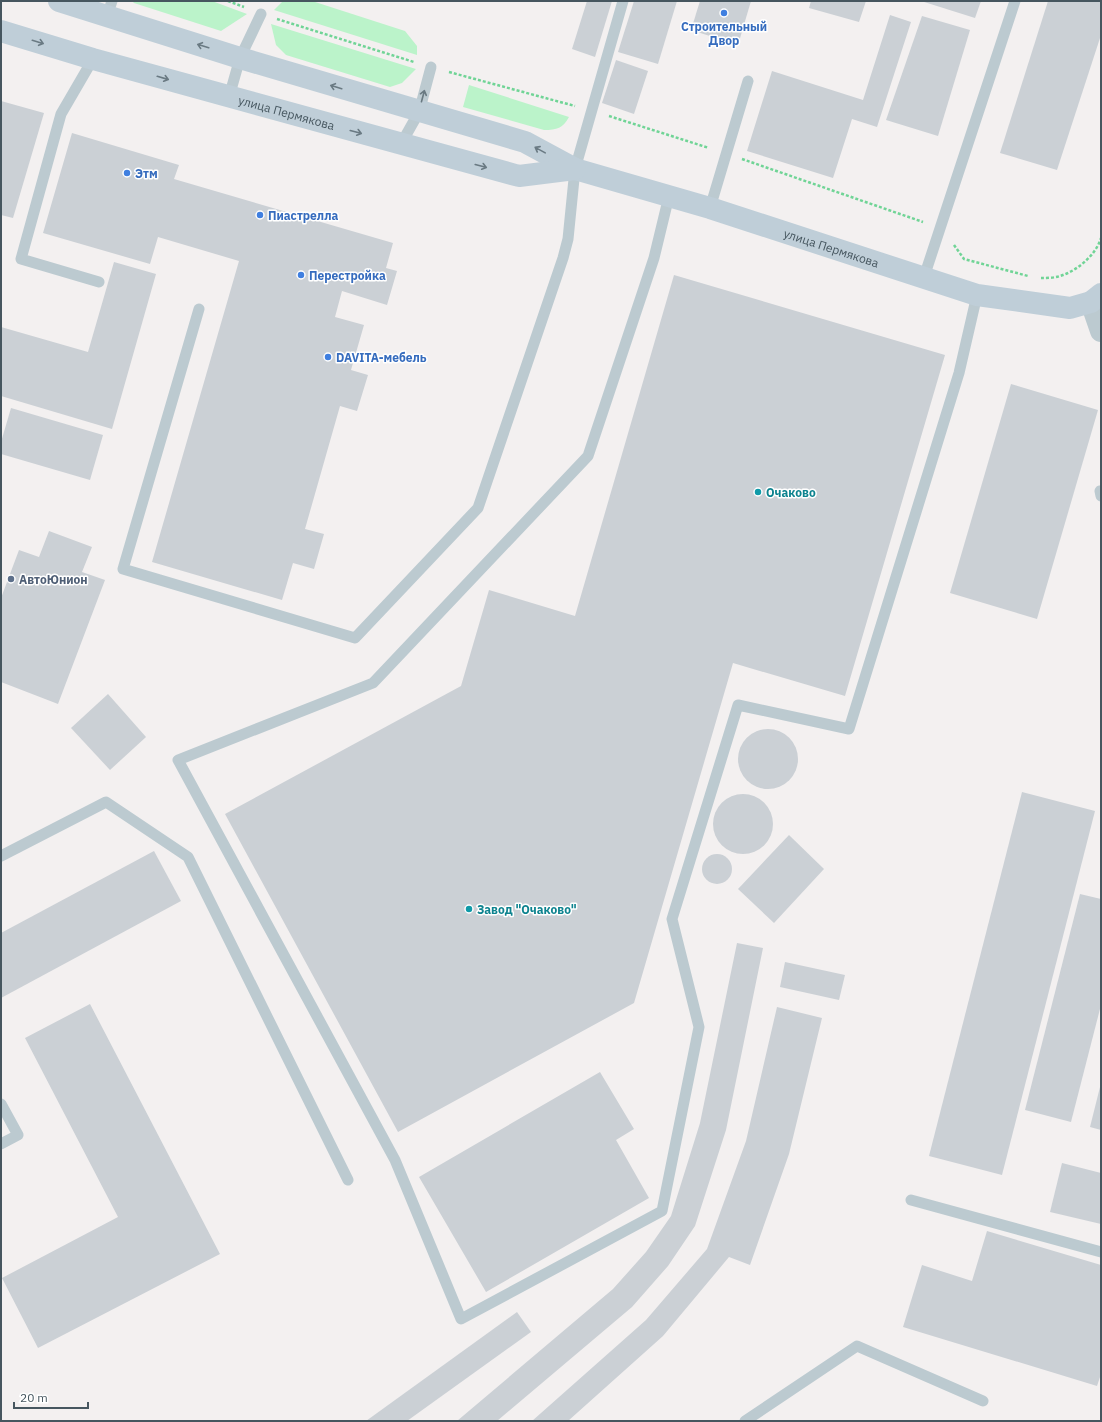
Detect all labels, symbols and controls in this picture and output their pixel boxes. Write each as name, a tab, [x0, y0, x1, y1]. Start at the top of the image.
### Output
marker: Строительный Двор	[719, 8, 729, 18]
place label: Строительный Двор	[681, 19, 767, 48]
one-way arrow	[32, 39, 45, 46]
one-way arrow	[196, 42, 209, 49]
one-way arrow	[156, 75, 169, 83]
one-way arrow	[330, 83, 343, 90]
one-way arrow	[420, 90, 427, 103]
street label: улица Пермякова	[237, 92, 337, 133]
one-way arrow	[349, 129, 362, 136]
one-way arrow	[535, 146, 547, 154]
one-way arrow	[475, 163, 488, 170]
place label: Этм	[135, 166, 158, 181]
marker: Этм	[122, 168, 132, 178]
place label: Пиастрелла	[268, 208, 339, 223]
marker: Пиастрелла	[255, 210, 265, 220]
street label: улица Пермякова	[782, 225, 881, 270]
place label: Перестройка	[309, 268, 386, 283]
marker: Перестройка	[296, 270, 306, 280]
place label: DAVITA-мебель	[336, 350, 427, 365]
marker: DAVITA-мебель	[323, 352, 333, 362]
place label: Очаково	[766, 485, 816, 500]
marker: Очаково	[753, 487, 763, 497]
place label: АвтоЮнион	[19, 572, 88, 587]
marker: АвтоЮнион	[6, 574, 16, 584]
place label: Завод "Очаково"	[477, 902, 577, 917]
marker: Завод "Очаково"	[464, 904, 474, 914]
scale bar	[14, 1384, 88, 1410]
text: 20 m	[20, 1390, 48, 1405]

